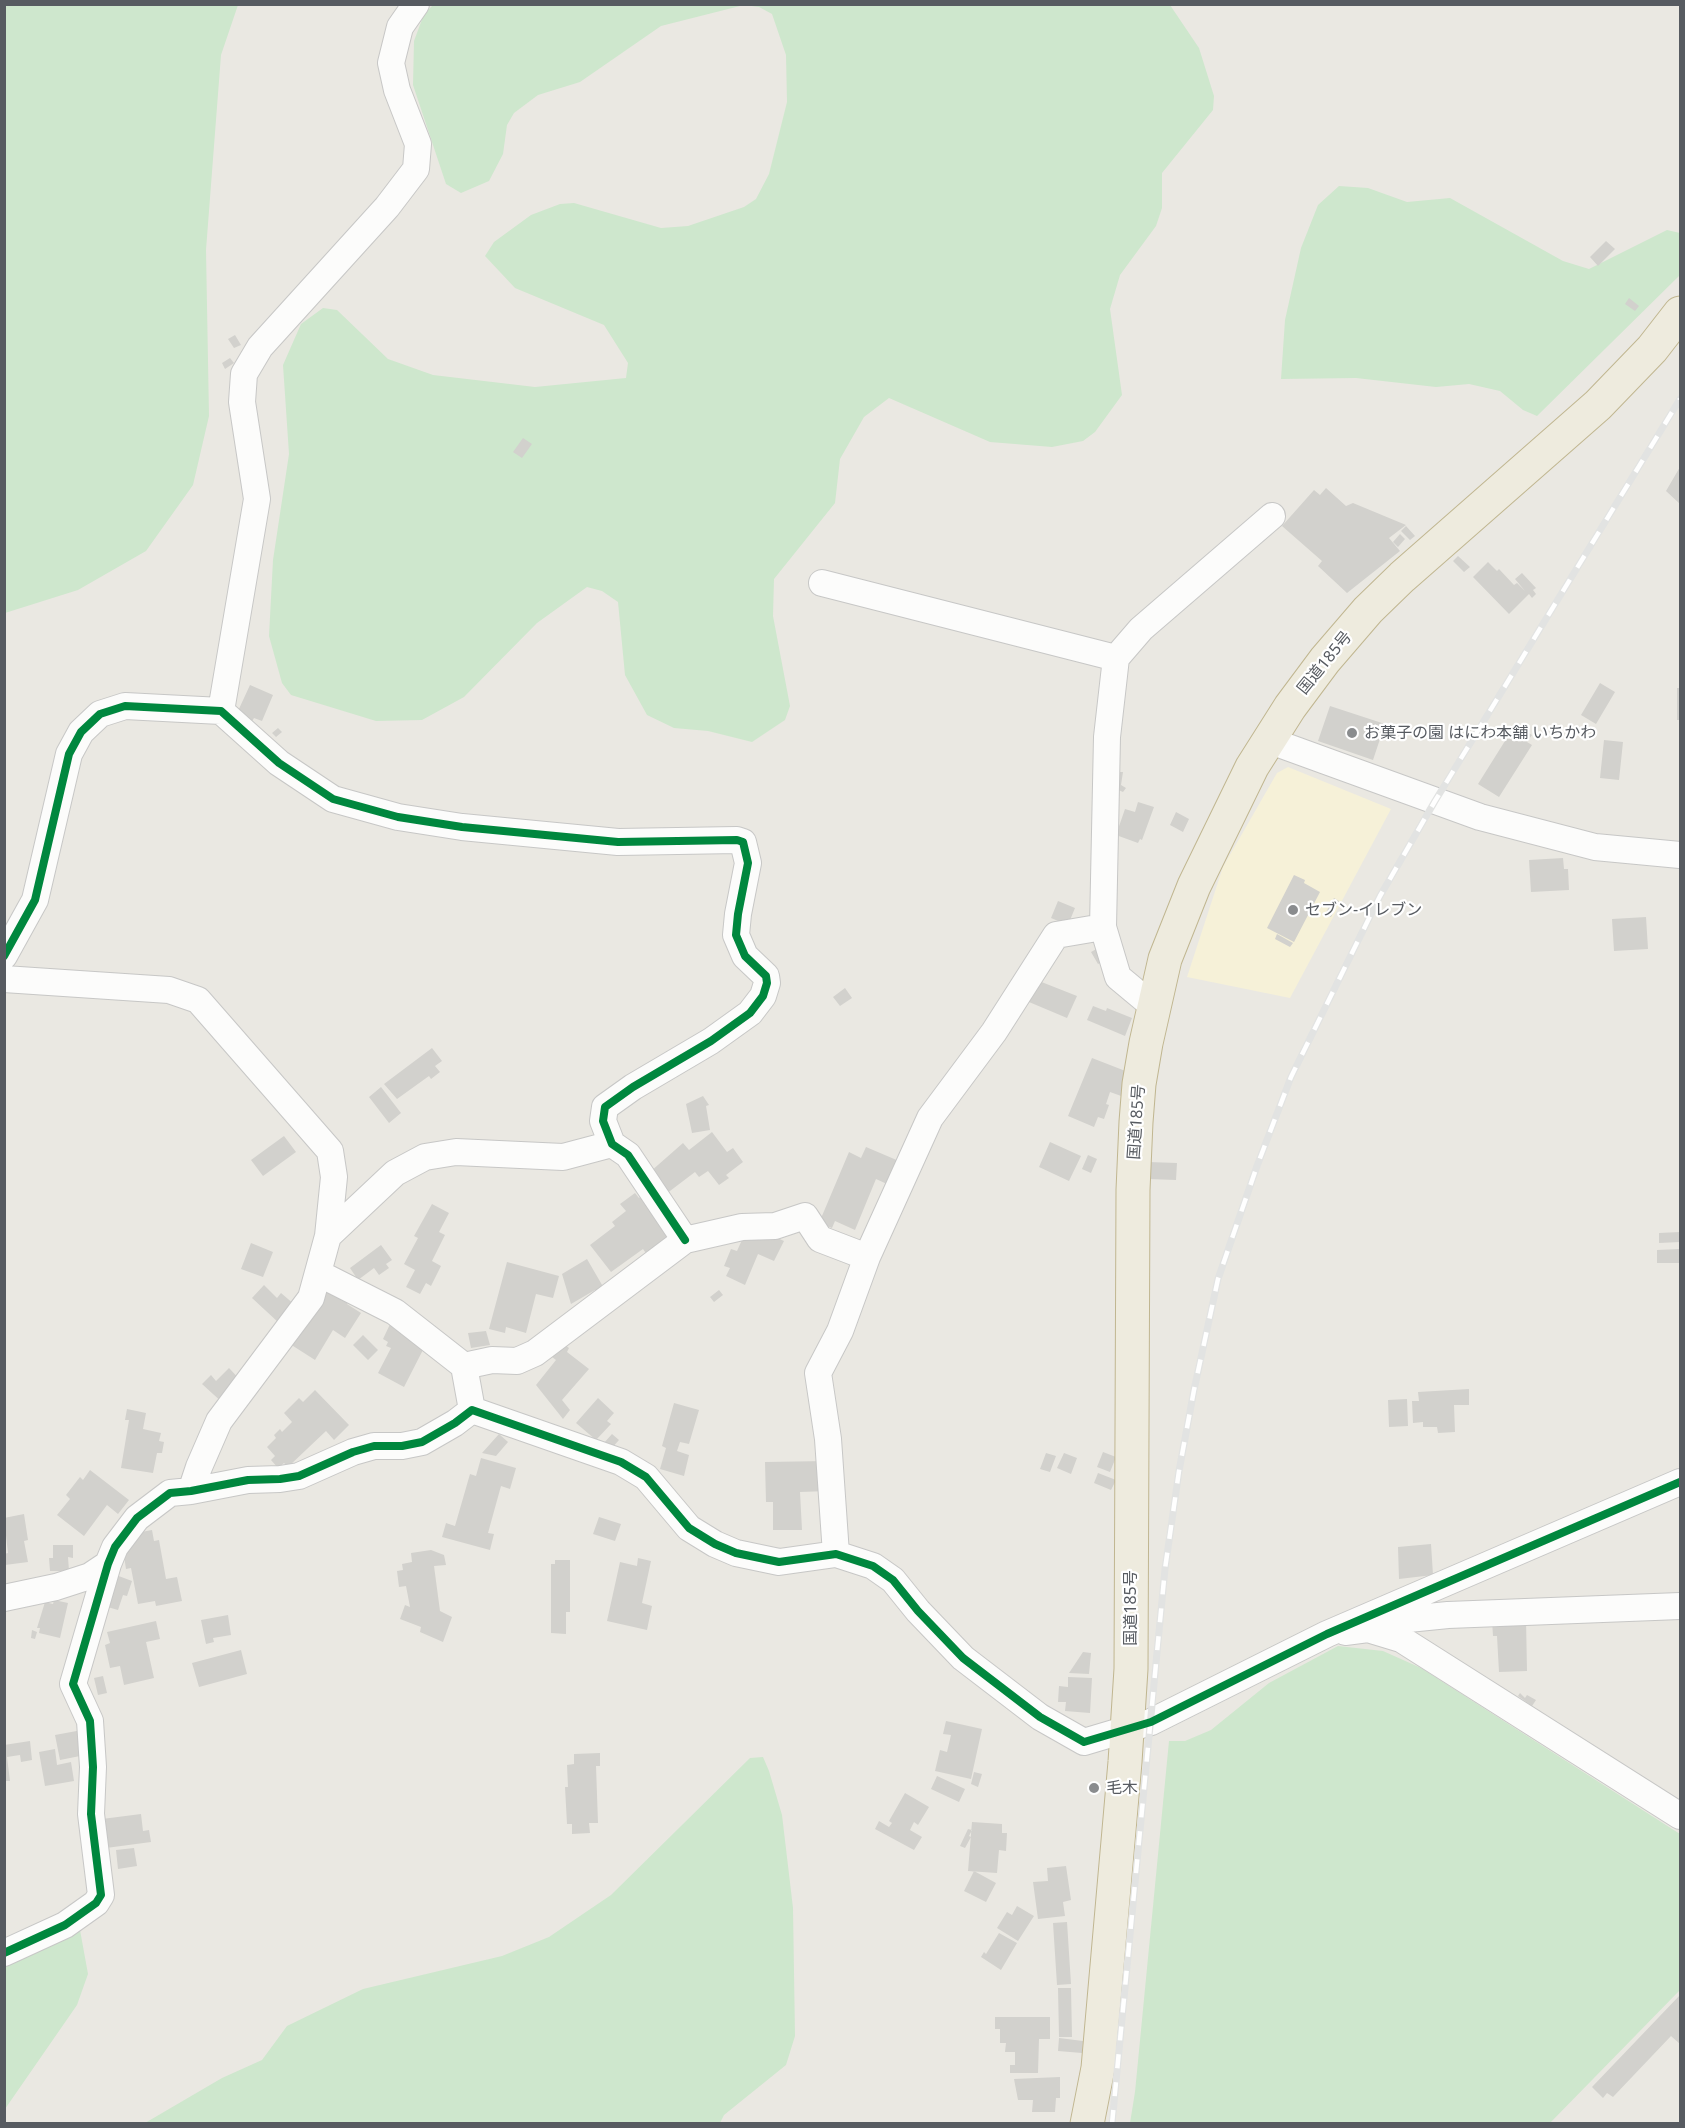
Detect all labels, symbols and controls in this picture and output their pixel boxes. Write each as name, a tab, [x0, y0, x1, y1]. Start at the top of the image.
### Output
street label: 国道185号	[1294, 628, 1356, 698]
place label: お菓子の園 はにわ本舗 いちかわ	[1364, 723, 1596, 743]
marker: お菓子の園 はにわ本舗 いちかわ	[1345, 726, 1359, 740]
place label: セブン-イレブン	[1305, 900, 1422, 920]
marker: セブン-イレブン	[1286, 903, 1300, 917]
street label: 国道185号	[1125, 1084, 1149, 1160]
street label: 国道185号	[1121, 1570, 1141, 1646]
place label: 毛木	[1106, 1778, 1138, 1798]
marker: 毛木	[1087, 1781, 1101, 1795]

